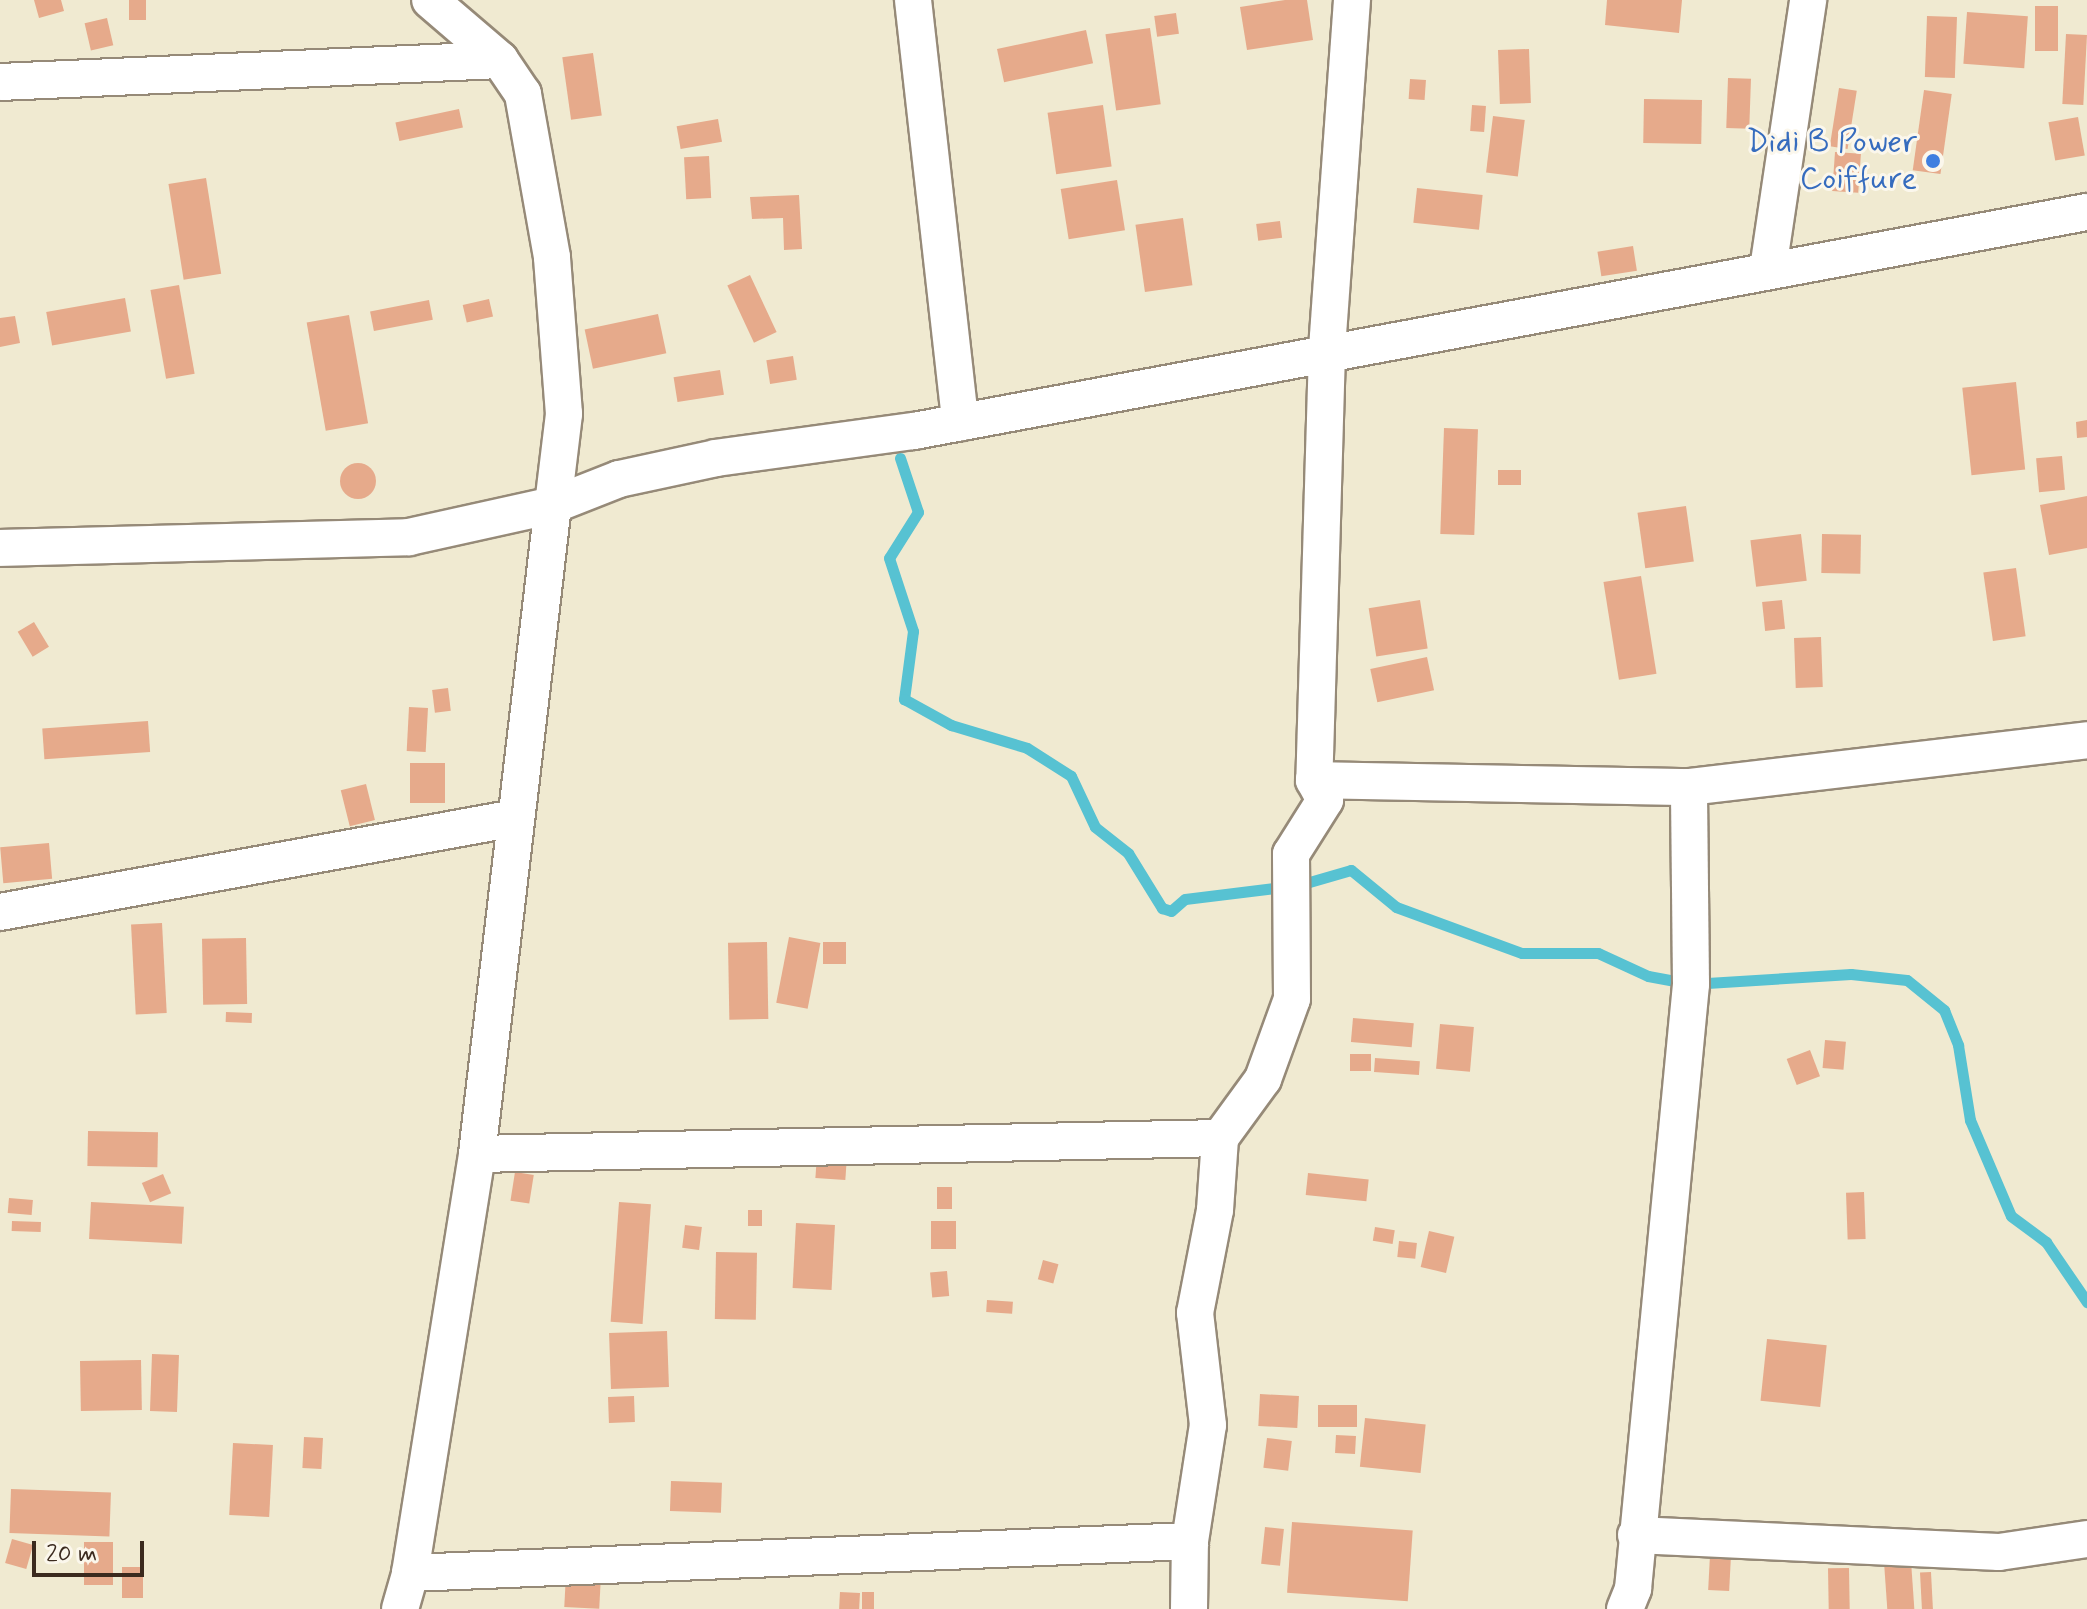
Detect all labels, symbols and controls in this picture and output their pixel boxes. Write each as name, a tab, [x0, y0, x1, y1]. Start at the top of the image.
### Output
place label: Didi B Power Coiffure	[1747, 124, 1917, 199]
marker: Didi B Power Coiffure	[1924, 152, 1942, 170]
scale bar	[36, 1525, 148, 1575]
text: 20 m	[46, 1539, 97, 1570]

